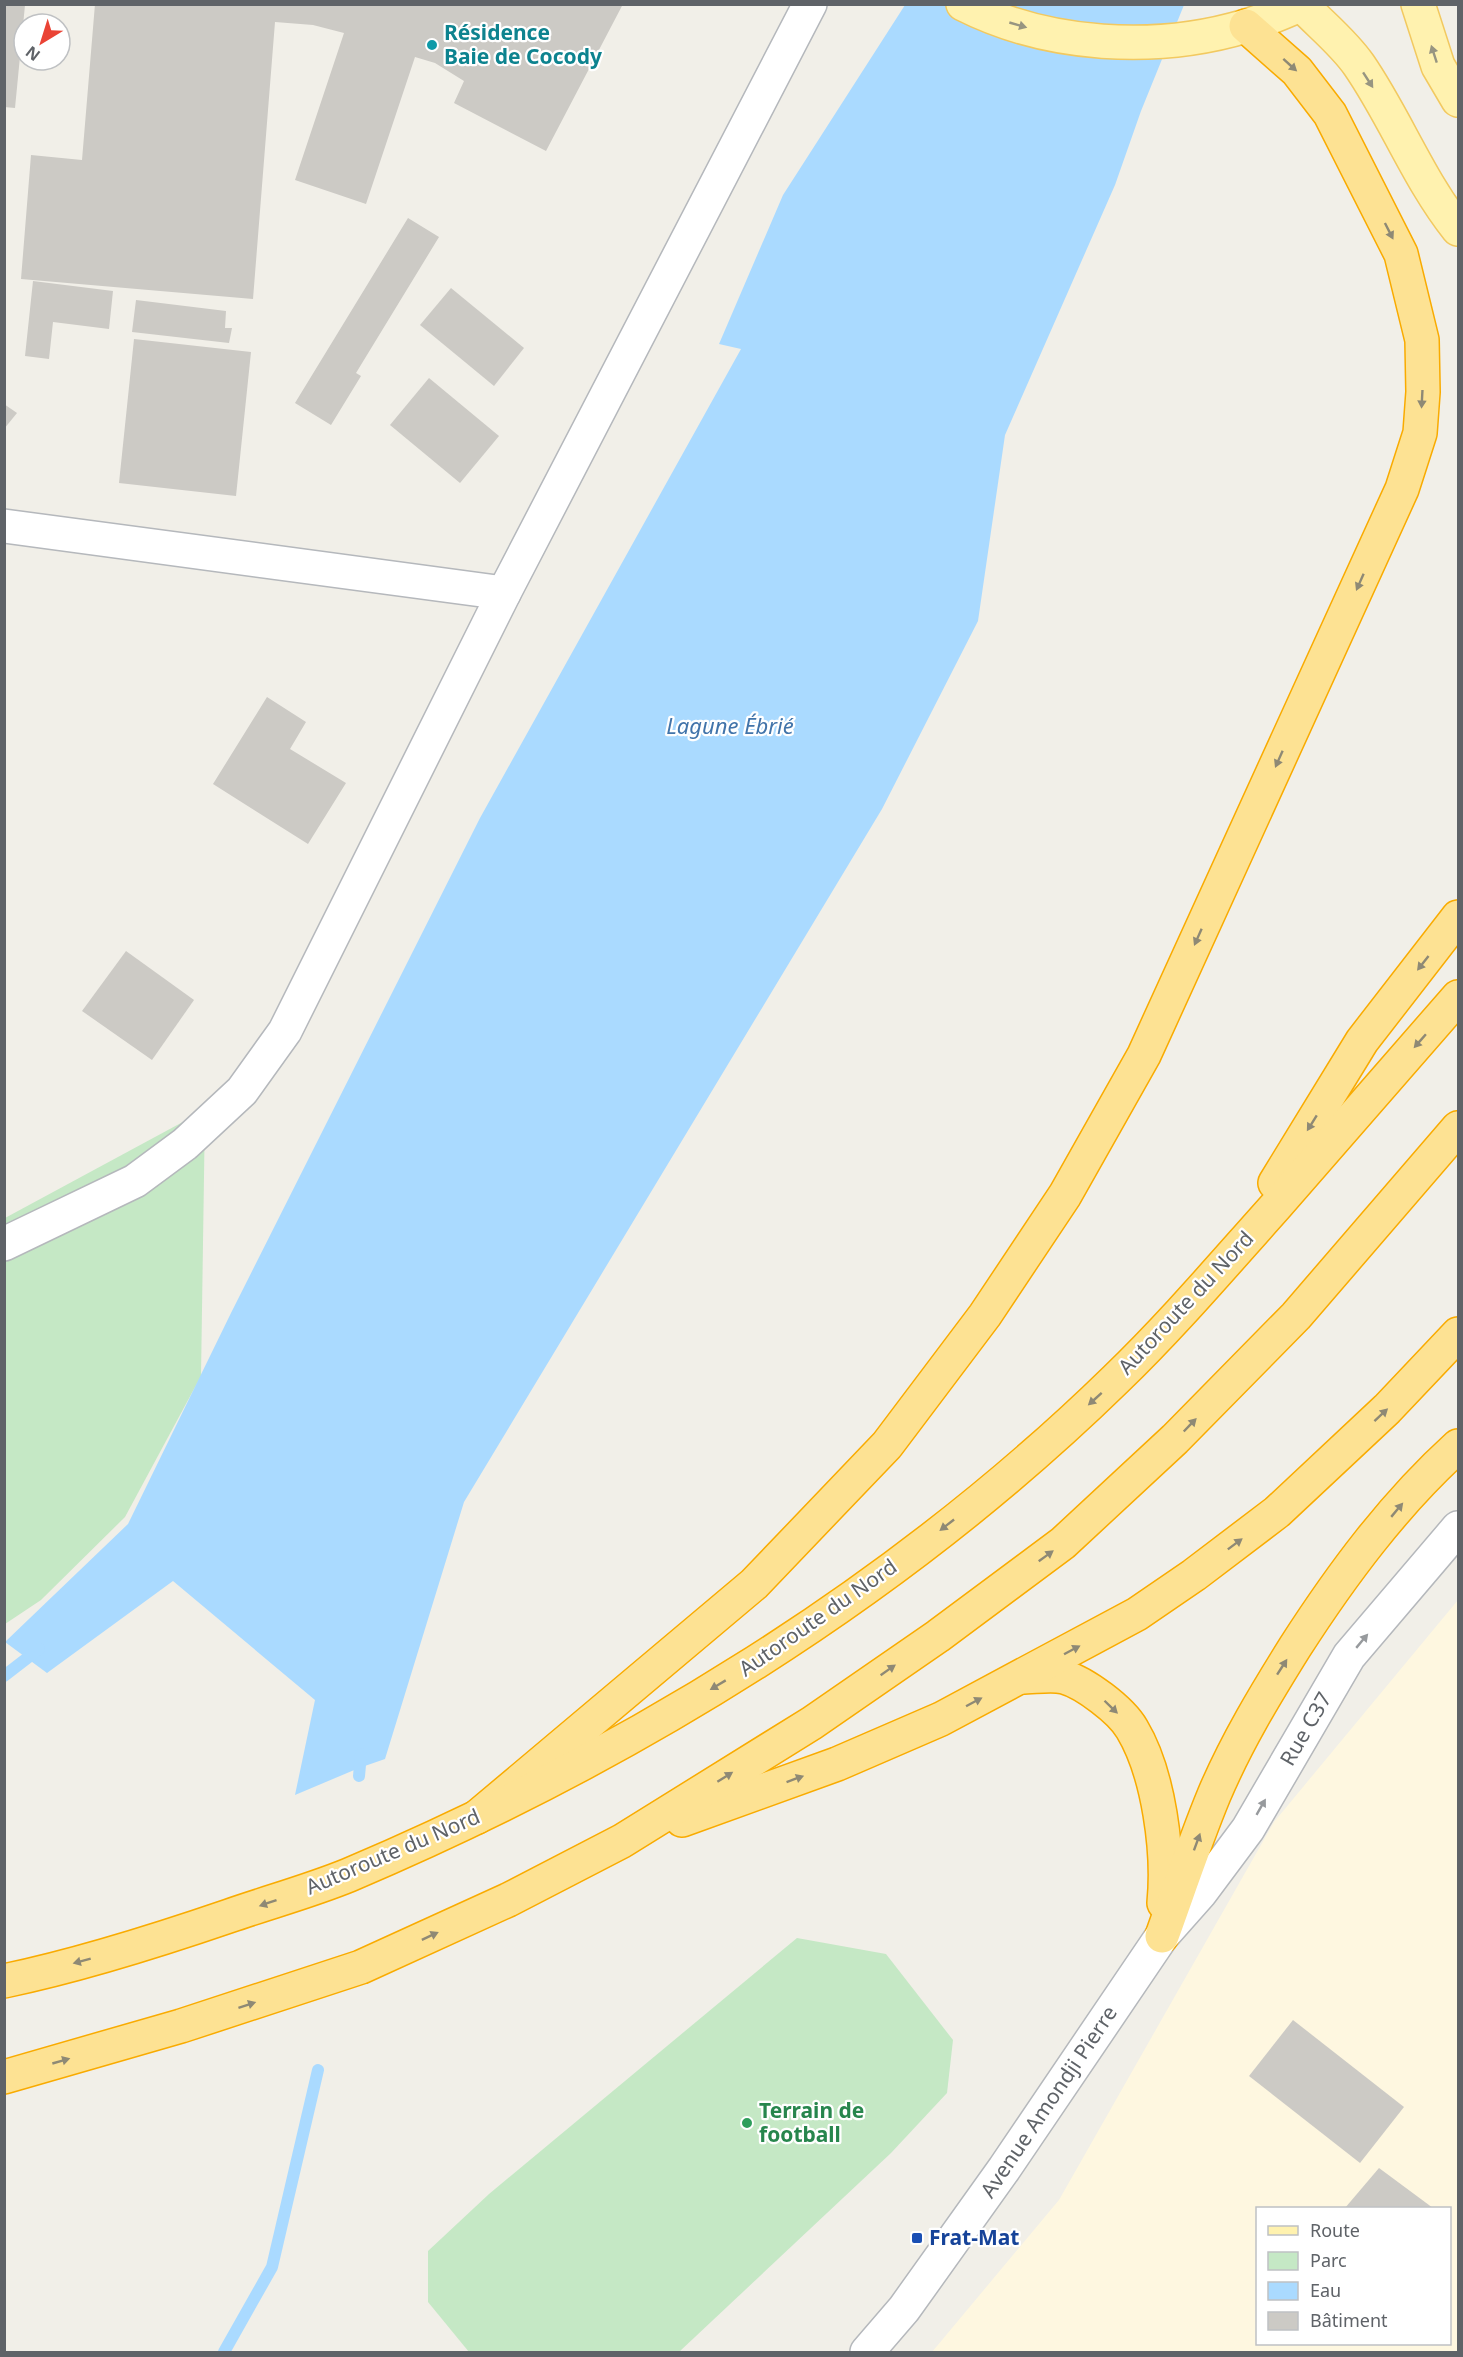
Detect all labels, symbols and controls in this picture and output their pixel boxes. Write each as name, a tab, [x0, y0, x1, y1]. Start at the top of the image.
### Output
north arrow	[12, 12, 72, 72]
place label: Résidence Baie de Cocody	[444, 18, 602, 70]
one-way arrow	[1009, 21, 1027, 30]
marker: Résidence Baie de Cocody	[425, 38, 439, 52]
text: N	[21, 41, 45, 66]
one-way arrow	[1429, 45, 1438, 63]
one-way arrow	[1282, 58, 1297, 71]
one-way arrow	[1363, 72, 1374, 88]
one-way arrow	[1384, 223, 1394, 240]
one-way arrow	[1418, 389, 1427, 408]
one-way arrow	[1355, 573, 1365, 591]
water label: Lagune Ébrié	[666, 710, 794, 740]
one-way arrow	[1274, 751, 1284, 769]
one-way arrow	[1194, 928, 1203, 945]
one-way arrow	[1417, 956, 1429, 971]
one-way arrow	[1413, 1033, 1427, 1048]
one-way arrow	[1306, 1115, 1317, 1131]
street label: Autoroute du Nord	[1111, 1224, 1259, 1380]
one-way arrow	[1088, 1391, 1102, 1405]
one-way arrow	[1374, 1408, 1388, 1422]
one-way arrow	[1182, 1418, 1196, 1432]
one-way arrow	[1390, 1503, 1403, 1518]
one-way arrow	[939, 1519, 954, 1531]
one-way arrow	[1227, 1538, 1243, 1550]
one-way arrow	[1037, 1550, 1053, 1562]
street label: Autoroute du Nord	[733, 1552, 902, 1682]
one-way arrow	[1356, 1633, 1369, 1649]
one-way arrow	[1064, 1645, 1081, 1655]
one-way arrow	[1277, 1659, 1288, 1676]
one-way arrow	[880, 1665, 896, 1676]
one-way arrow	[710, 1680, 726, 1691]
street label: Rue C37	[1273, 1687, 1337, 1770]
one-way arrow	[966, 1697, 983, 1707]
one-way arrow	[1104, 1700, 1119, 1714]
one-way arrow	[717, 1772, 733, 1783]
one-way arrow	[786, 1774, 804, 1784]
one-way arrow	[1256, 1798, 1266, 1815]
street label: Autoroute du Nord	[301, 1802, 484, 1900]
one-way arrow	[1192, 1833, 1202, 1851]
one-way arrow	[259, 1898, 277, 1908]
one-way arrow	[421, 1931, 438, 1940]
one-way arrow	[73, 1956, 91, 1966]
one-way arrow	[238, 1999, 256, 2009]
street label: Avenue Amondji Pierre	[973, 2000, 1123, 2203]
one-way arrow	[52, 2056, 70, 2065]
place label: Terrain de football	[759, 2096, 864, 2148]
marker: Terrain de football	[740, 2116, 754, 2130]
legend	[1256, 2207, 1451, 2345]
text: Route	[1310, 2218, 1360, 2242]
place label: Frat-Mat	[929, 2223, 1019, 2251]
marker: Frat-Mat	[910, 2231, 924, 2245]
text: Parc	[1310, 2248, 1347, 2272]
text: Eau	[1310, 2278, 1341, 2302]
text: Bâtiment	[1310, 2308, 1388, 2332]

